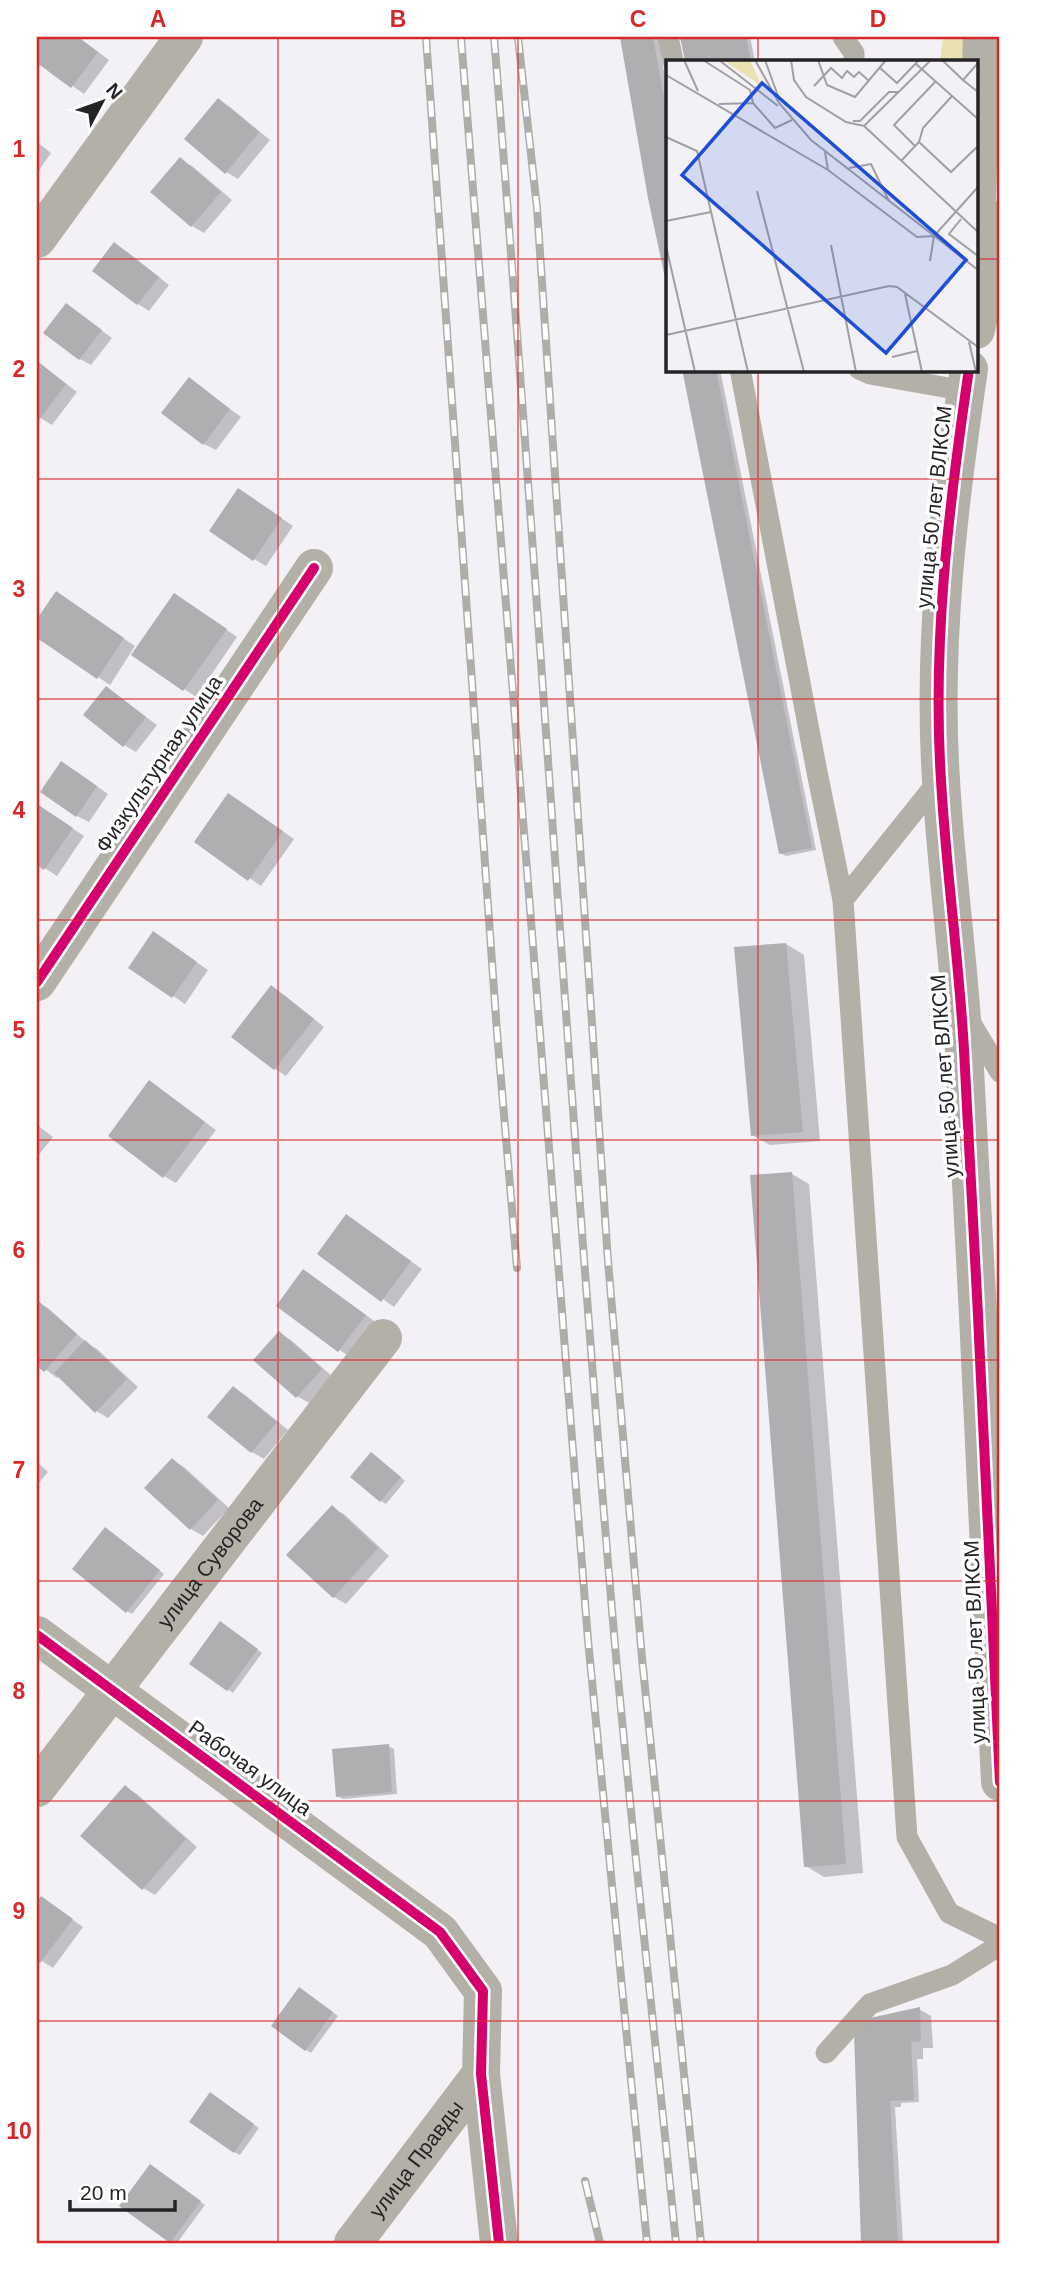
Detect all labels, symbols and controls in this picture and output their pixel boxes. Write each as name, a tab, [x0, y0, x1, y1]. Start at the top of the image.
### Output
text: A	[150, 6, 166, 32]
text: B	[390, 6, 406, 32]
text: C	[630, 6, 646, 32]
text: D	[870, 6, 886, 32]
inset map	[666, 60, 978, 371]
north arrow	[66, 66, 136, 136]
text: N	[102, 79, 127, 103]
text: 1	[13, 136, 26, 162]
text: 2	[13, 356, 25, 382]
street label: улица 50 лет ВЛКСМ	[911, 405, 956, 609]
text: 3	[13, 576, 25, 602]
street label: Физкультурная улица	[91, 671, 227, 857]
text: 4	[13, 797, 26, 823]
street label: улица 50 лет ВЛКСМ	[926, 974, 963, 1178]
text: 5	[13, 1017, 26, 1043]
text: 6	[13, 1237, 25, 1263]
text: 7	[13, 1457, 25, 1483]
street label: улица Суворова	[152, 1493, 267, 1632]
street label: улица 50 лет ВЛКСМ	[959, 1540, 990, 1744]
text: 8	[13, 1678, 26, 1704]
street label: Рабочая улица	[185, 1715, 316, 1820]
text: 9	[13, 1898, 25, 1924]
street label: улица Правды	[364, 2096, 468, 2222]
text: 10	[6, 2118, 32, 2144]
scale bar	[70, 2168, 175, 2212]
text: 20 m	[80, 2181, 127, 2204]

